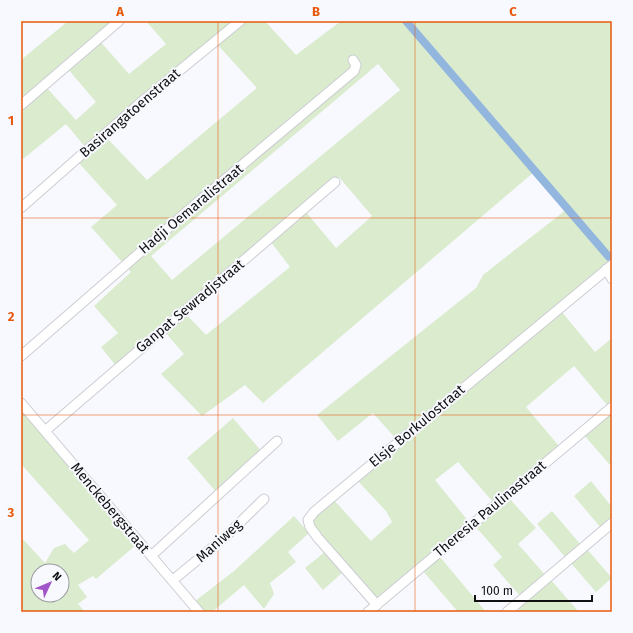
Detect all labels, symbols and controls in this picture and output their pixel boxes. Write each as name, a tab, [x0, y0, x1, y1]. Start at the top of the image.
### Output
text: A	[115, 4, 124, 19]
text: B	[312, 4, 320, 19]
text: C	[509, 4, 517, 19]
street label: Basirangatoenstraat	[76, 64, 184, 161]
text: 1	[8, 113, 14, 128]
street label: Hadji Oemaralistraat	[135, 160, 247, 258]
street label: Ganpat Sewradjstraat	[132, 255, 248, 356]
text: 2	[8, 309, 15, 324]
street label: Elsje Borkulostraat	[366, 380, 469, 471]
street label: Theresia Paulinastraat	[431, 457, 550, 561]
street label: Menckebergstraat	[67, 459, 153, 558]
text: 3	[7, 505, 15, 520]
street label: Maniweg	[193, 516, 246, 566]
north arrow	[30, 563, 70, 603]
text: N	[50, 569, 64, 584]
scale bar	[475, 577, 592, 603]
text: 100 m	[481, 584, 513, 598]

